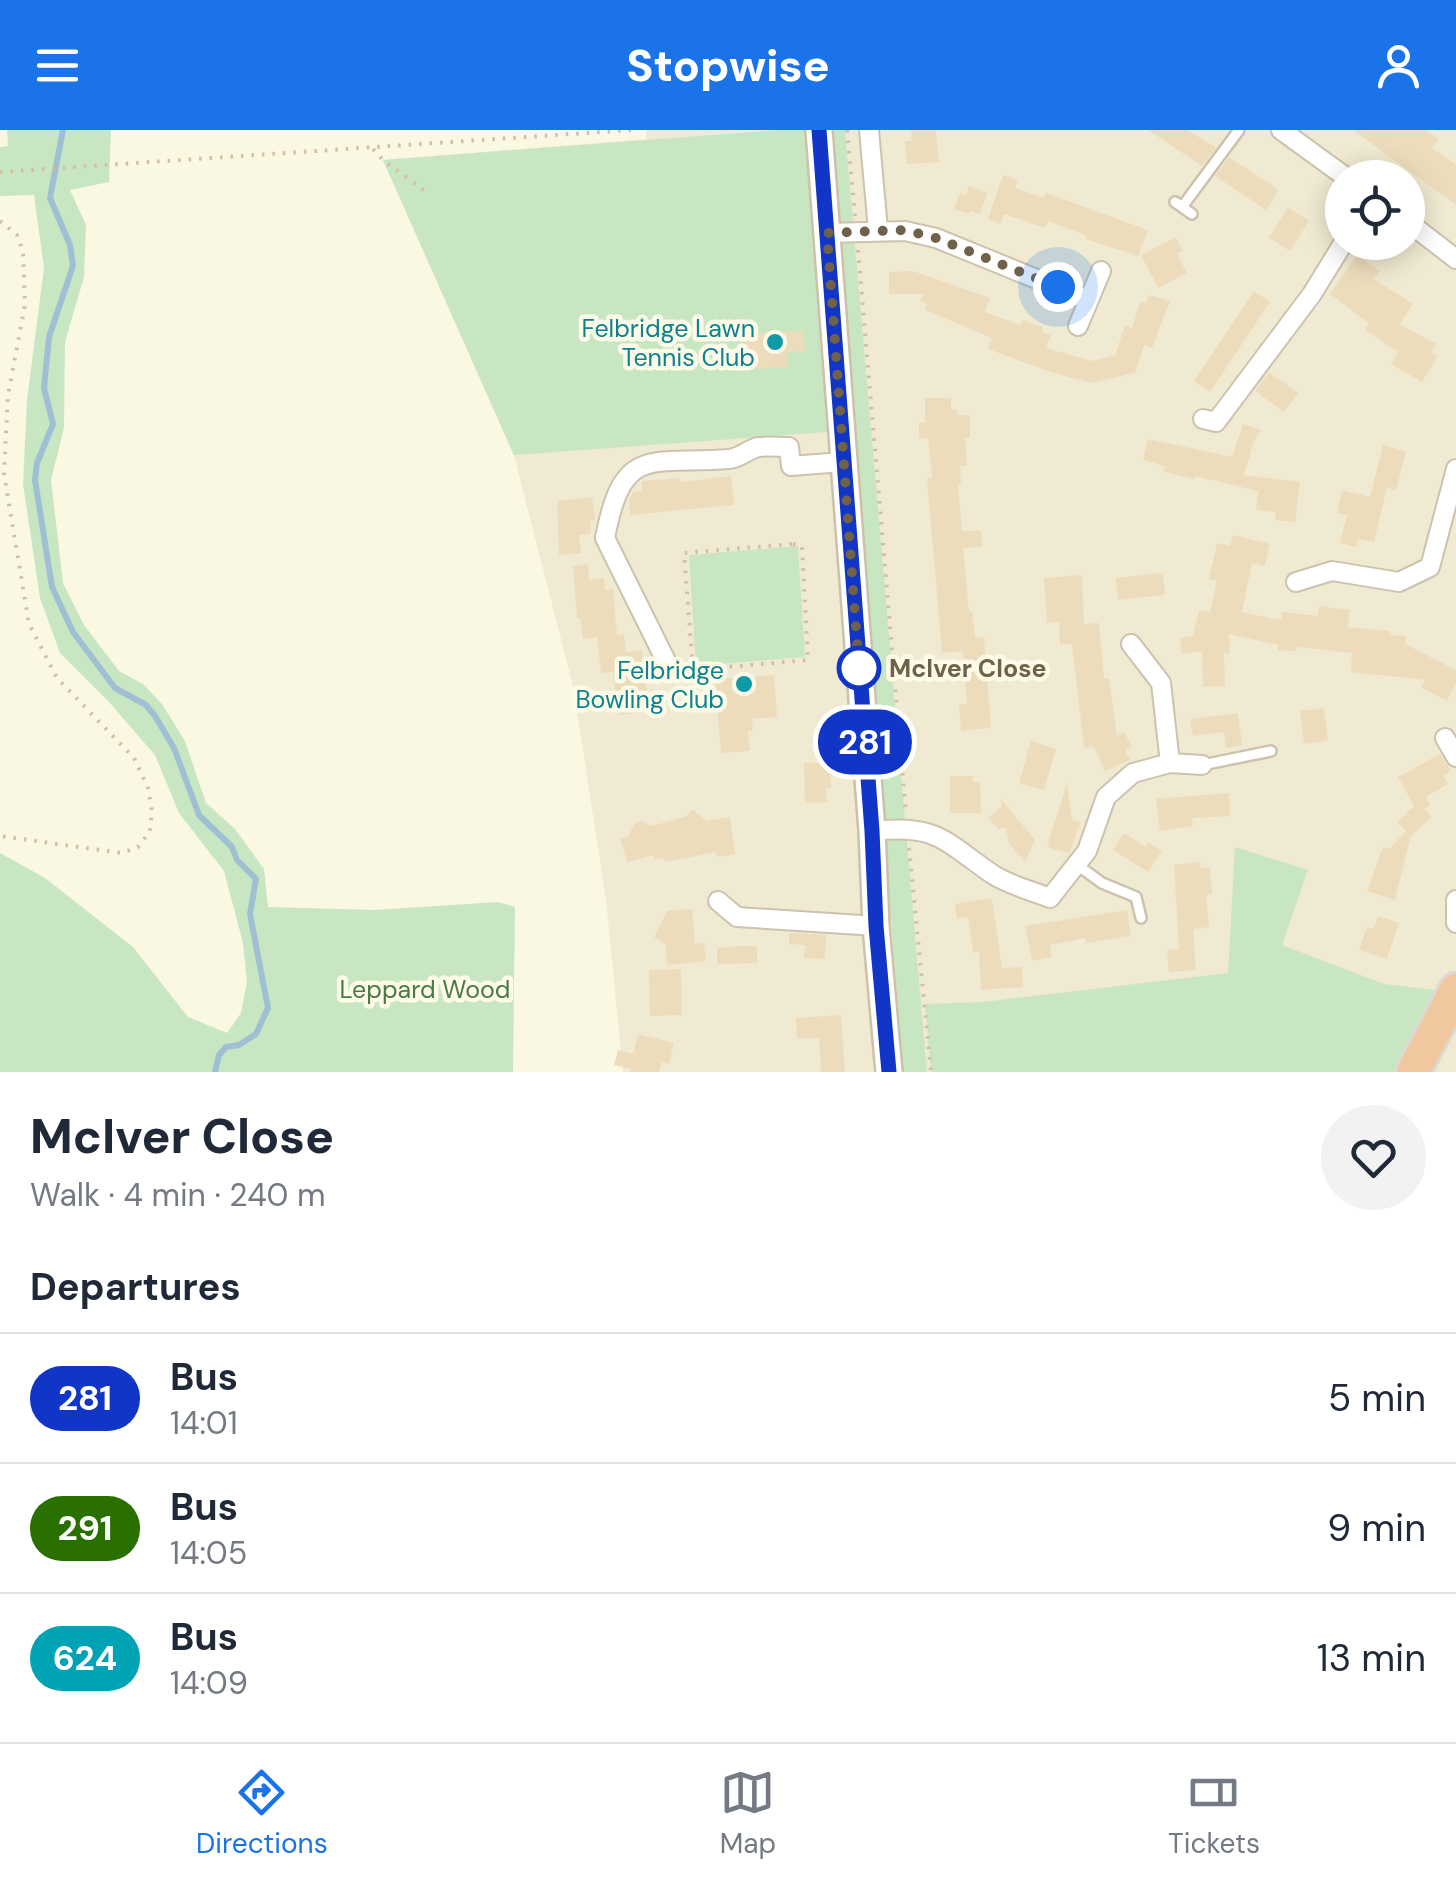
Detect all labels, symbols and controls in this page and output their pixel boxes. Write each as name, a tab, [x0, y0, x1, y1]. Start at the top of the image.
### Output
text: Stopwise	[626, 36, 830, 95]
icon: menu	[30, 38, 85, 93]
icon: person	[1371, 38, 1426, 93]
map controls	[1325, 160, 1425, 260]
button: locate	[1325, 160, 1425, 260]
your location	[1033, 262, 1083, 312]
place label: Felbridge Lawn Tennis Club	[582, 312, 755, 374]
marker: Felbridge Lawn Tennis Club	[764, 331, 786, 353]
marker: McIver Close	[838, 647, 880, 689]
place label: McIver Close	[889, 652, 1047, 685]
place label: Felbridge Bowling Club	[575, 654, 724, 716]
marker: Felbridge Bowling Club	[733, 673, 755, 695]
line badge: 281	[808, 710, 922, 774]
text: 281	[838, 719, 892, 765]
park label: Leppard Wood	[339, 973, 511, 1006]
text: McIver Close	[30, 1105, 334, 1168]
button: heart	[1321, 1105, 1426, 1210]
text: Walk · 4 min · 240 m	[30, 1174, 326, 1216]
text: Departures	[30, 1262, 241, 1312]
text: Bus	[170, 1352, 238, 1402]
text: 5 min	[1328, 1373, 1426, 1423]
text: 281	[58, 1375, 112, 1421]
text: 14:01	[170, 1402, 238, 1444]
text: Bus	[170, 1482, 238, 1532]
text: 9 min	[1327, 1503, 1426, 1553]
text: 291	[58, 1505, 112, 1551]
text: 14:05	[170, 1532, 247, 1574]
text: Bus	[170, 1612, 238, 1662]
text: 13 min	[1317, 1633, 1426, 1683]
text: 624	[53, 1635, 117, 1681]
text: 14:09	[170, 1662, 248, 1704]
tab: Directions	[196, 1765, 328, 1862]
tab: Map	[720, 1765, 776, 1862]
tab: Tickets	[1168, 1765, 1260, 1862]

